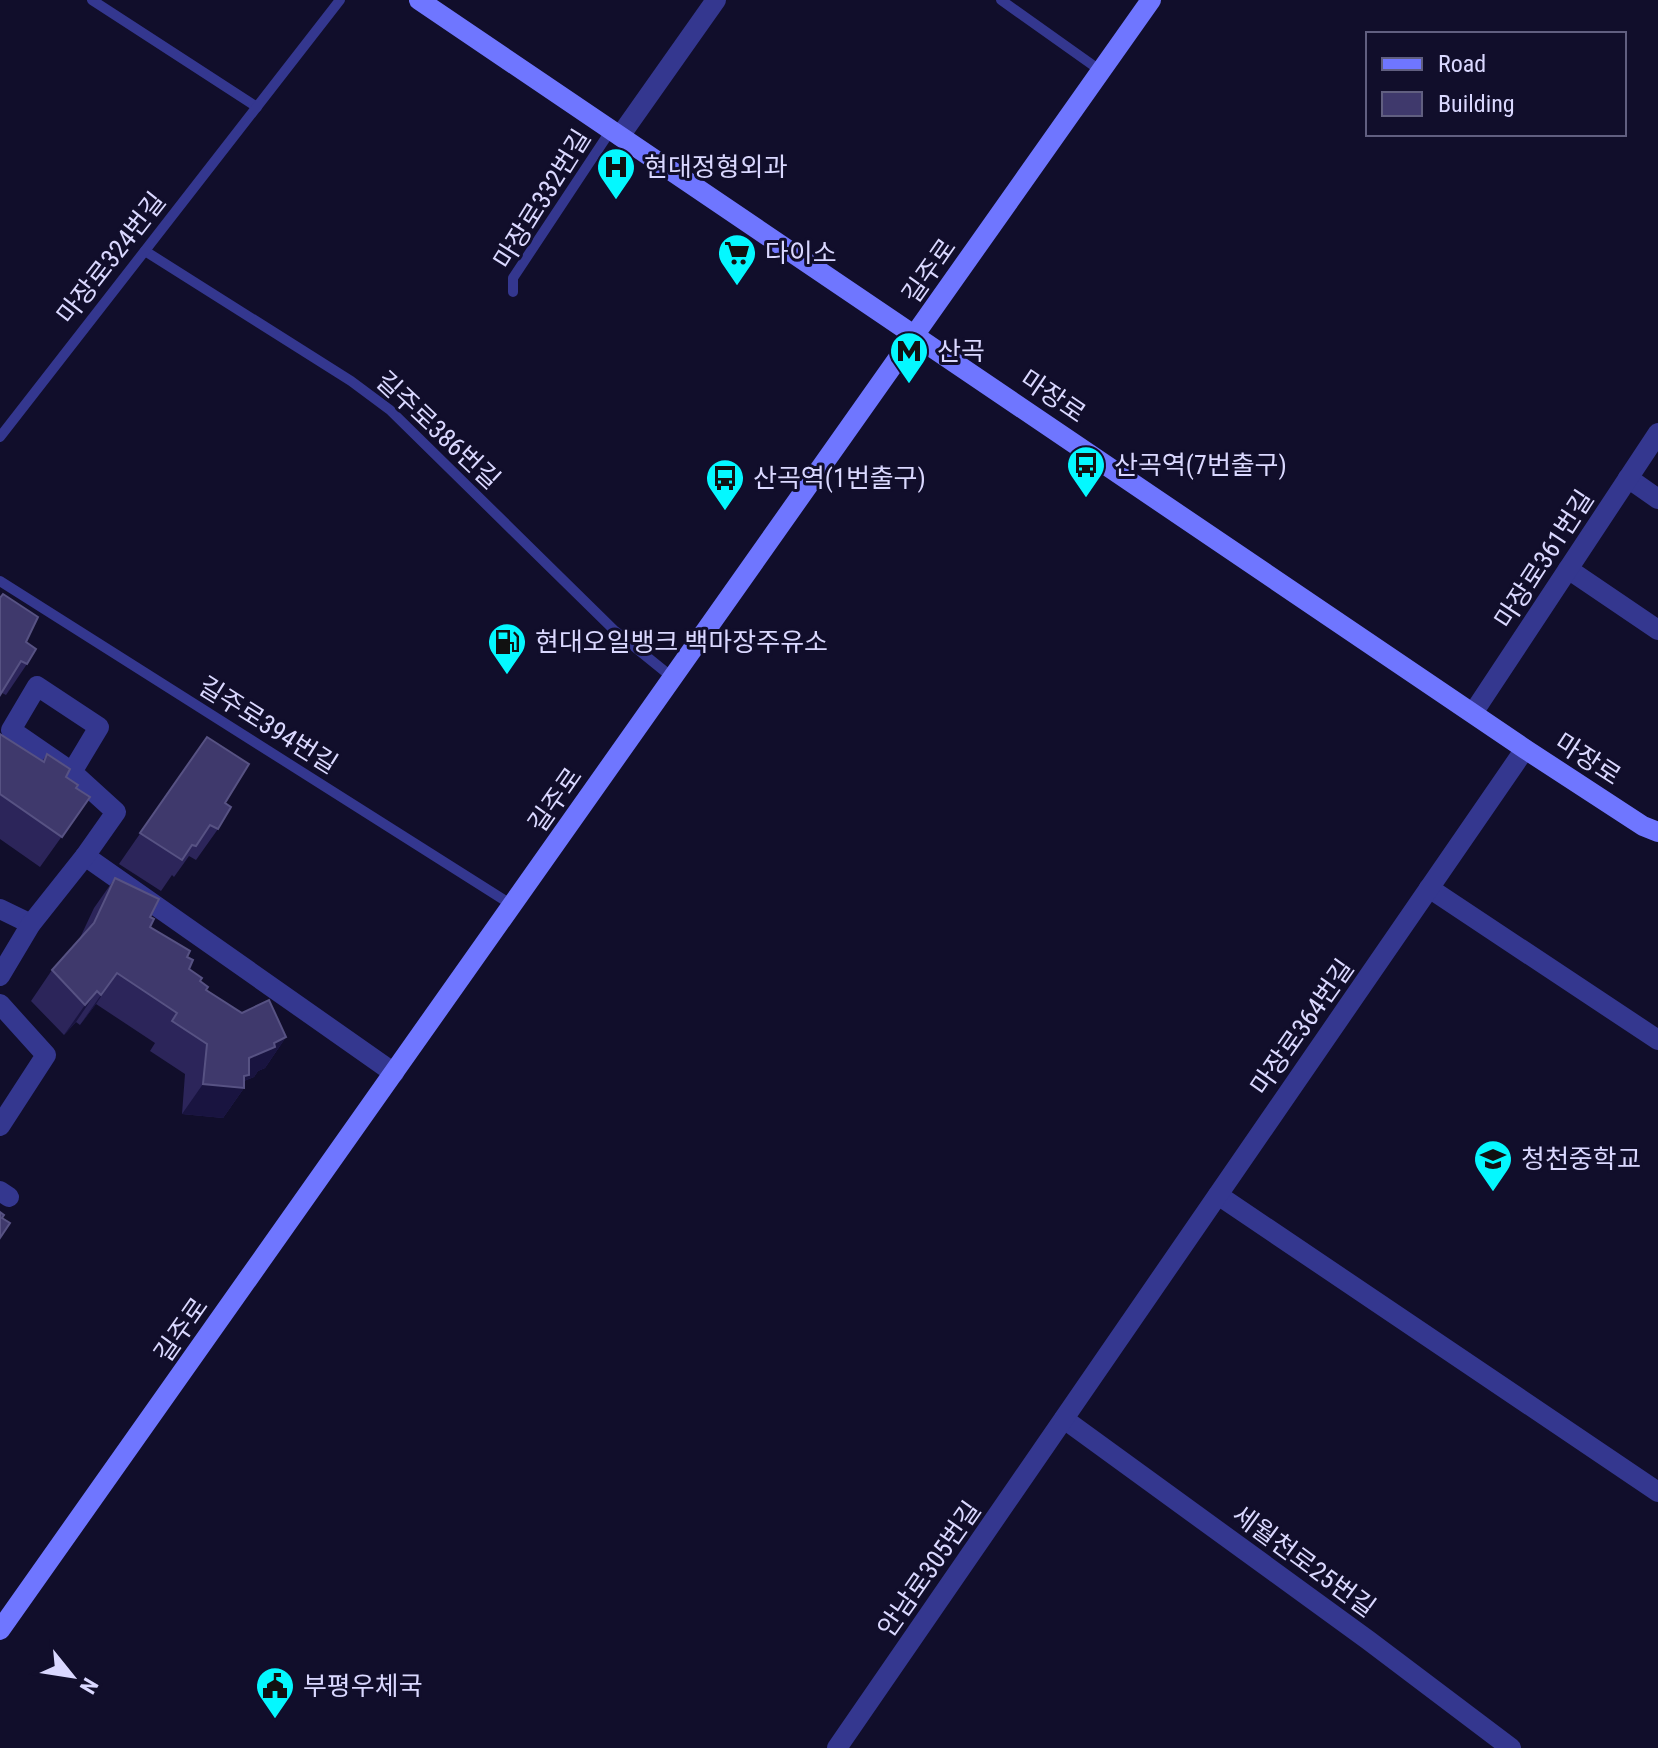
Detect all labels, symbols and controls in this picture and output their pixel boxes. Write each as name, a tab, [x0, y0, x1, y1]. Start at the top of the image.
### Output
legend	[1366, 32, 1626, 136]
text: Road	[1438, 50, 1486, 78]
text: Building	[1438, 90, 1515, 118]
street label: 마장로332번길	[487, 124, 597, 274]
hospital icon: 현대정형외과	[595, 146, 637, 201]
place label: 현대정형외과	[644, 152, 788, 182]
street label: 마장로324번길	[51, 186, 171, 330]
supermarket icon: 다이소	[716, 232, 758, 287]
street label: 길주로	[896, 233, 962, 309]
place label: 다이소	[765, 238, 837, 268]
metro station icon: 산곡	[888, 330, 930, 385]
place label: 산곡	[937, 336, 985, 366]
street label: 마장로	[1015, 363, 1091, 429]
street label: 길주로386번길	[370, 365, 506, 495]
bus stop icon: 산곡역(7번출구)	[1065, 444, 1107, 499]
place label: 산곡역(7번출구)	[1114, 450, 1287, 480]
bus stop icon: 산곡역(1번출구)	[704, 457, 746, 512]
place label: 산곡역(1번출구)	[753, 463, 926, 493]
street label: 마장로361번길	[1488, 485, 1600, 633]
fuel station icon: 현대오일뱅크 백마장주유소	[486, 621, 528, 676]
place label: 현대오일뱅크 백마장주유소	[535, 627, 828, 657]
street label: 길주로394번길	[193, 670, 343, 780]
street label: 마장로	[1550, 727, 1626, 791]
street label: 길주로	[522, 762, 588, 838]
street label: 마장로364번길	[1244, 954, 1360, 1100]
school or university icon: 청천중학교	[1472, 1138, 1514, 1193]
place label: 청천중학교	[1521, 1144, 1641, 1174]
street label: 길주로	[148, 1292, 214, 1368]
street label: 안남로305번길	[871, 1496, 987, 1642]
street label: 세월천로25번길	[1227, 1499, 1381, 1623]
north arrow	[32, 1636, 112, 1716]
public building icon: 부평우체국	[254, 1665, 296, 1720]
place label: 부평우체국	[303, 1671, 423, 1701]
text: N	[75, 1674, 103, 1698]

